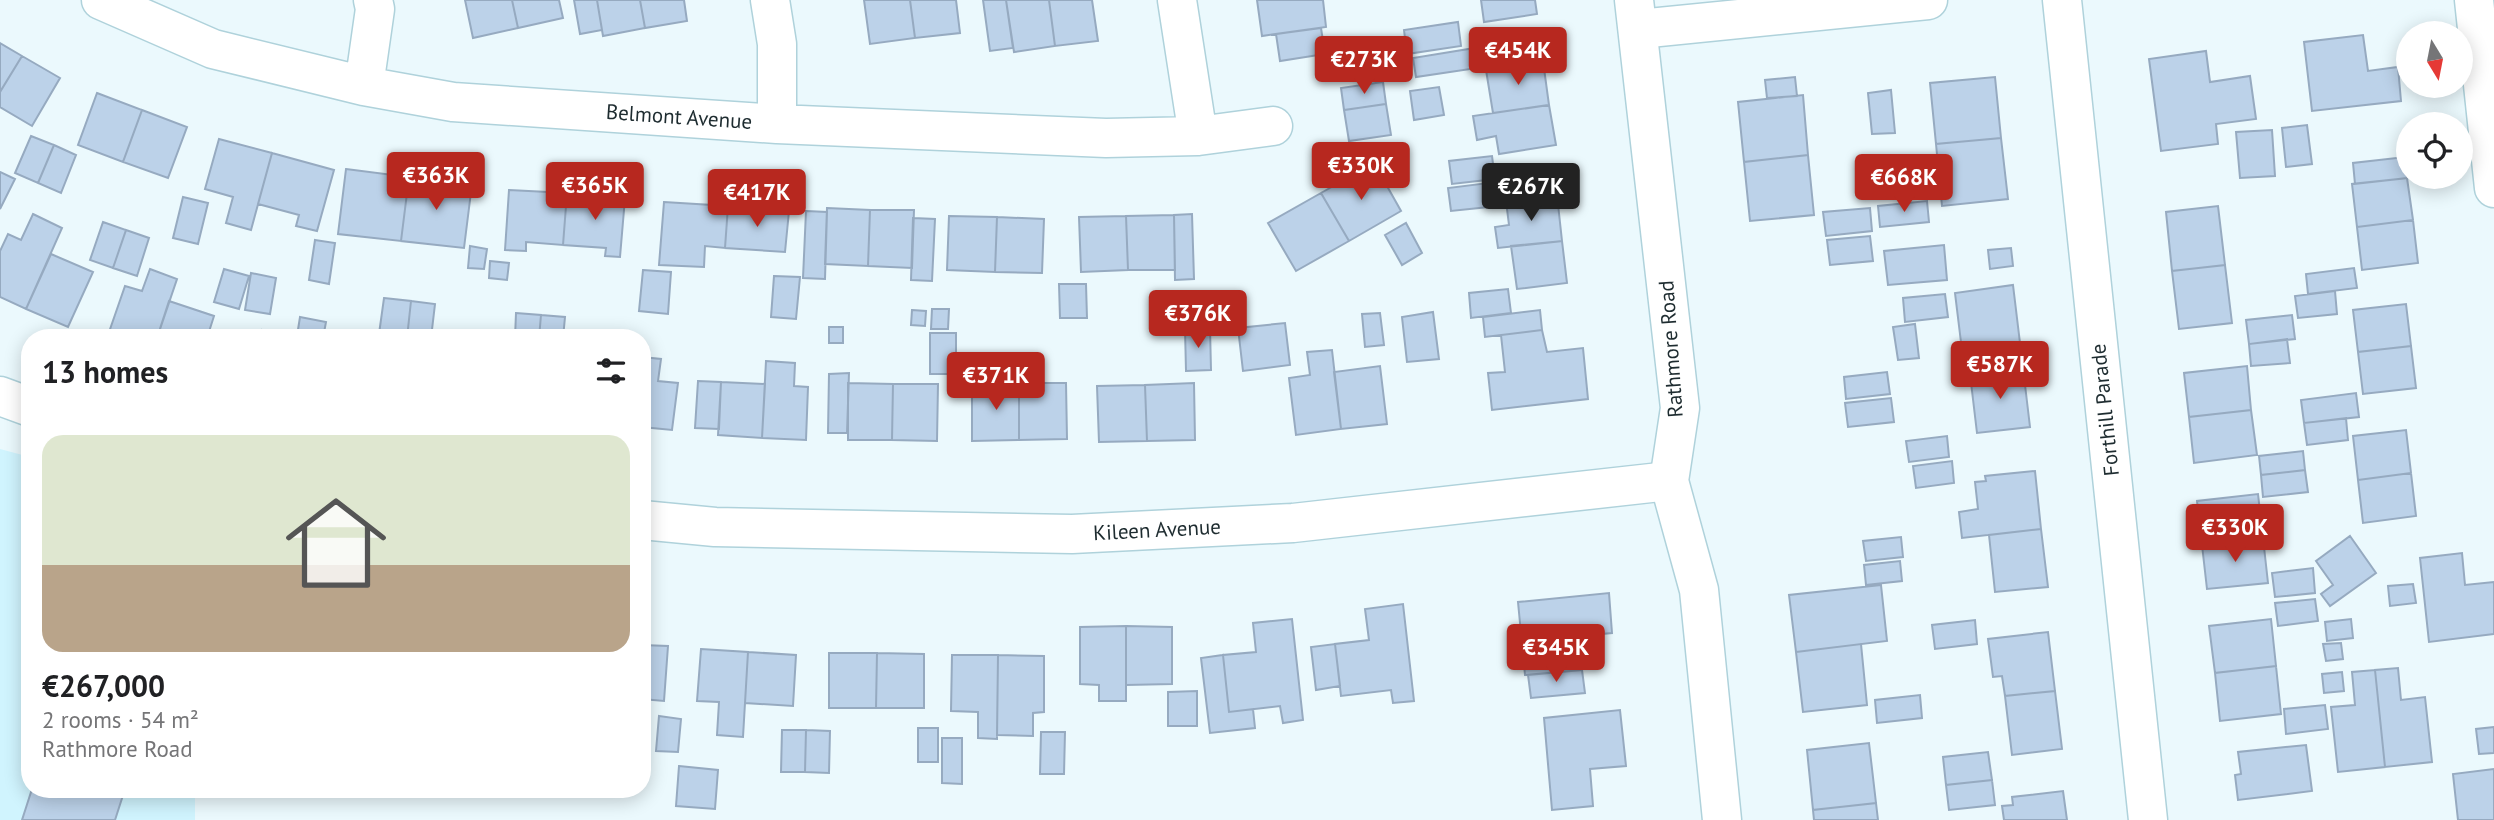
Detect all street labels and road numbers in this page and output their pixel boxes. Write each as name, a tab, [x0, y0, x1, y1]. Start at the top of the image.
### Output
street label: Belmont Avenue	[605, 98, 753, 135]
street label: Rathmore Road	[1652, 280, 1689, 419]
street label: Forthill Parade	[2084, 343, 2125, 478]
street label: Kileen Avenue	[1093, 513, 1221, 546]

